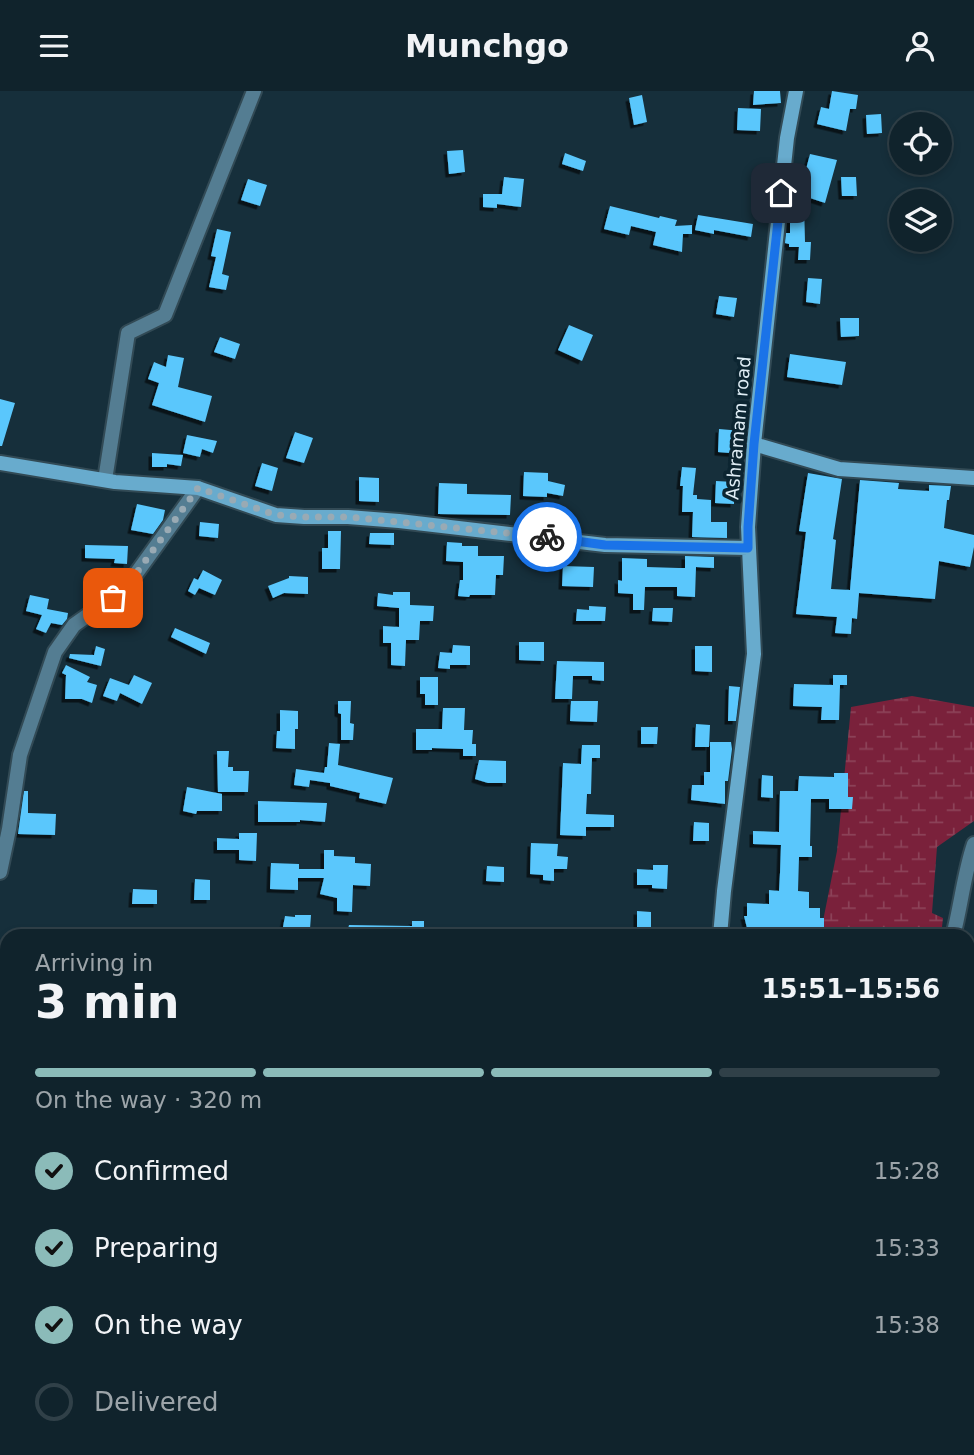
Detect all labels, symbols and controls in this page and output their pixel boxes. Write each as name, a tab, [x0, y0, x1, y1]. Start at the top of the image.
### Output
icon: menu	[35, 27, 73, 65]
text: Munchgo	[405, 27, 569, 65]
icon: person	[901, 27, 939, 65]
map controls	[889, 112, 952, 252]
button: locate	[889, 112, 952, 175]
pin	[751, 163, 811, 223]
icon: home	[762, 174, 800, 212]
button: layers	[889, 189, 952, 252]
street label: Ashramam road	[721, 355, 755, 501]
courier	[512, 502, 582, 572]
icon: bike	[528, 518, 566, 556]
pin	[83, 568, 143, 628]
icon: bag	[94, 579, 132, 617]
text: Arriving in	[35, 950, 153, 976]
text: 15:51–15:56	[761, 974, 940, 1004]
text: 3 min	[35, 975, 179, 1029]
text: On the way · 320 m	[35, 1087, 262, 1113]
icon: check	[35, 1152, 73, 1190]
text: Confirmed	[94, 1156, 229, 1186]
text: 15:28	[874, 1158, 940, 1184]
icon: check	[35, 1229, 73, 1267]
text: Preparing	[94, 1233, 219, 1263]
text: 15:33	[874, 1235, 940, 1261]
icon: check	[35, 1306, 73, 1344]
text: On the way	[94, 1310, 243, 1340]
text: 15:38	[874, 1312, 940, 1338]
text: Delivered	[94, 1387, 218, 1417]

